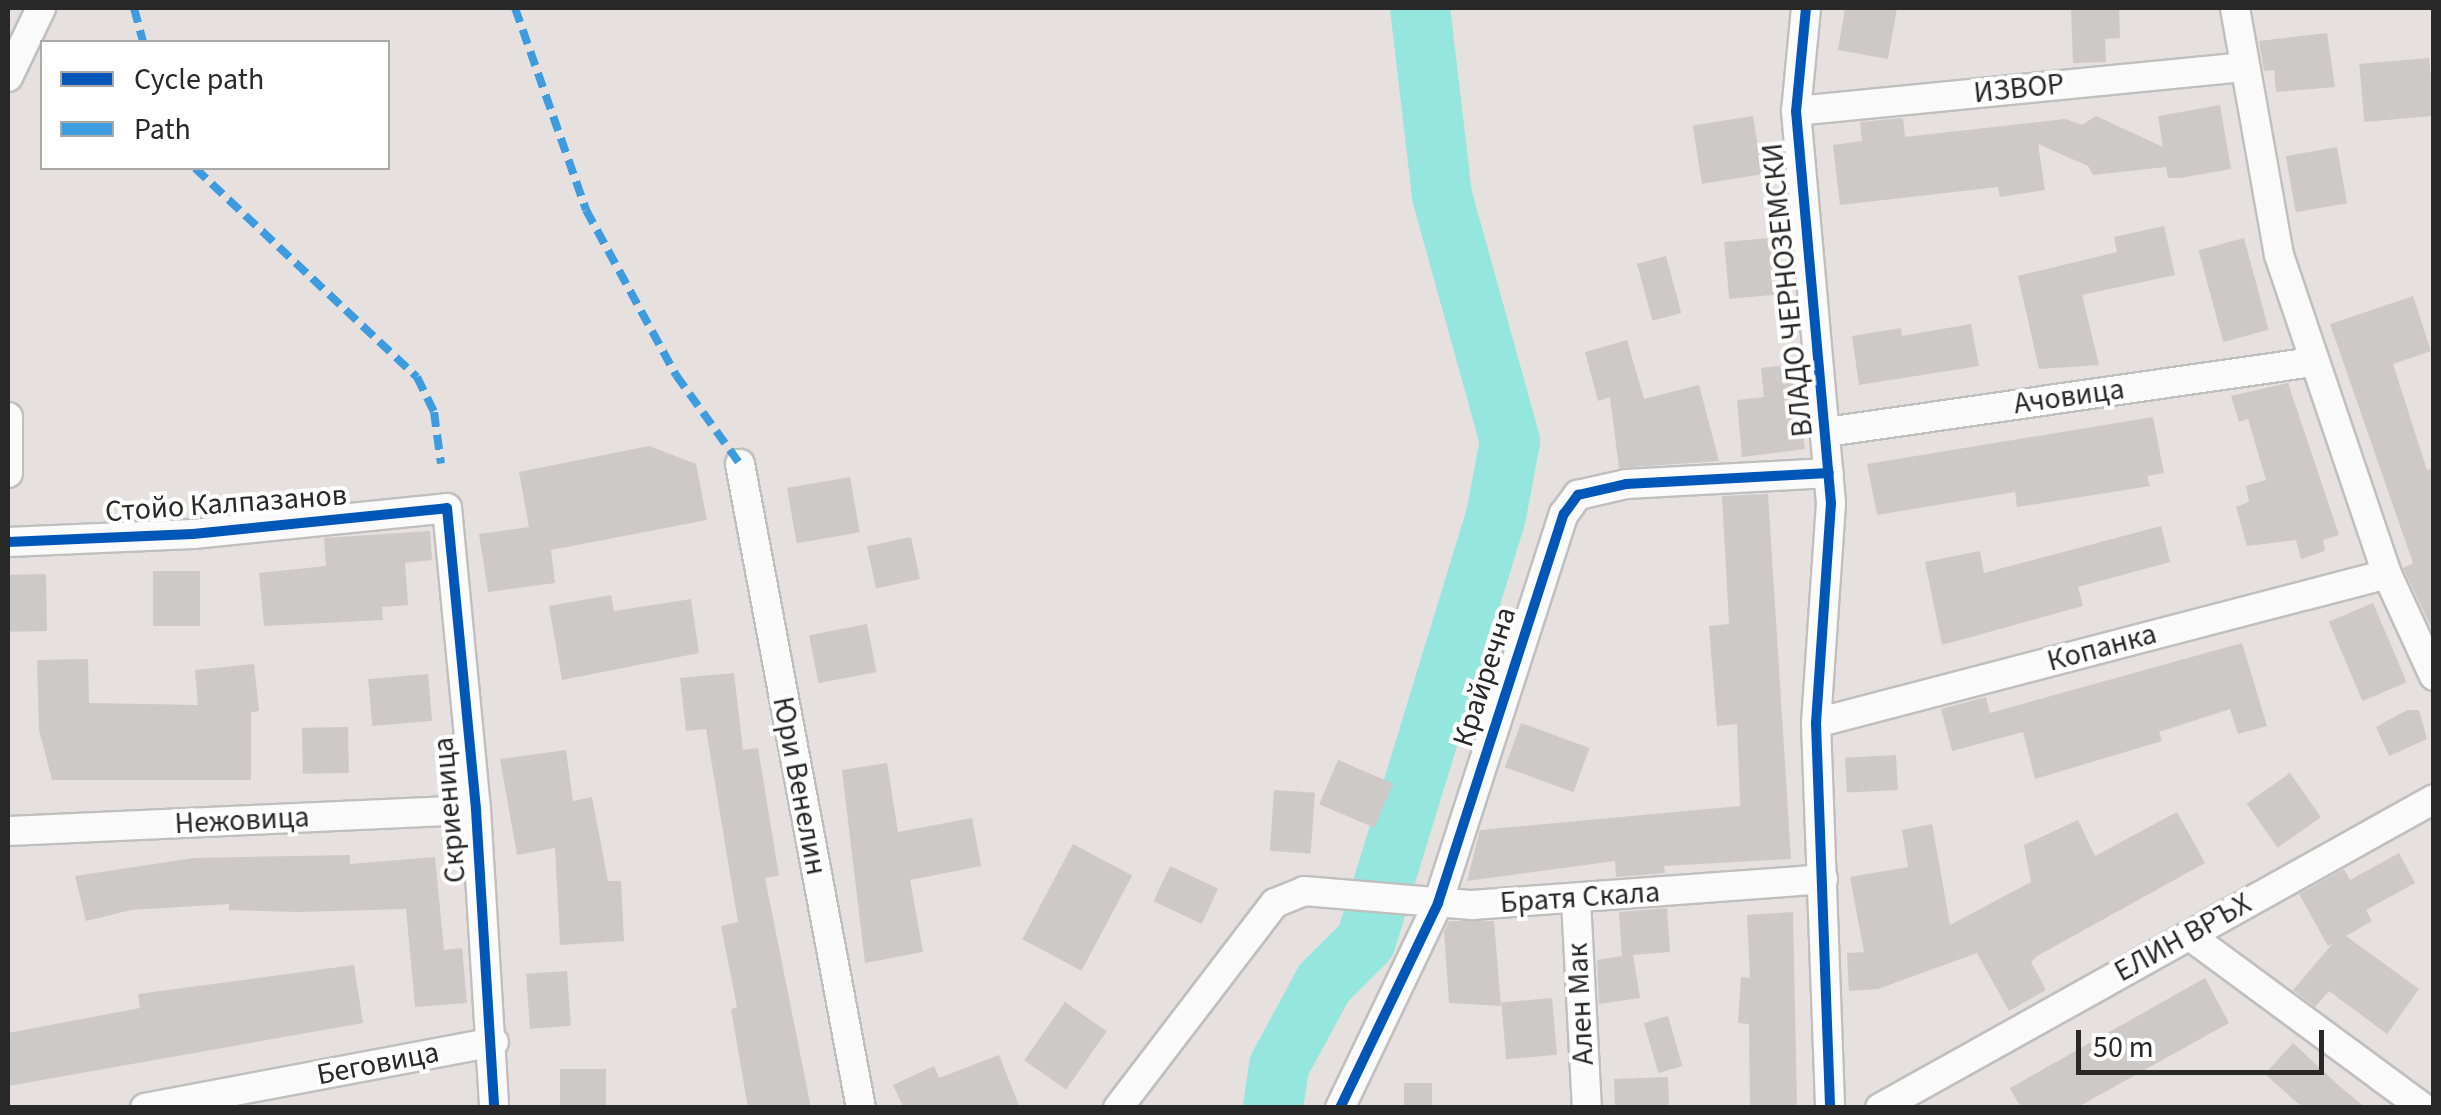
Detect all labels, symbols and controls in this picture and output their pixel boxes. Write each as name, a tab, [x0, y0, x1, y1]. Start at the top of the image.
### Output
legend	[40, 40, 390, 170]
text: Cycle path	[134, 58, 264, 101]
street label: ИЗВОР	[1972, 66, 2066, 112]
text: Path	[134, 108, 191, 151]
street label: ВЛАДО ЧЕРНОЗЕМСКИ	[1755, 141, 1821, 439]
street label: Ачовица	[2011, 371, 2127, 423]
street label: Стойо Калпазанов	[104, 478, 348, 530]
street label: Крайречна	[1446, 603, 1524, 751]
street label: Копанка	[2043, 616, 2161, 680]
street label: Юри Венелин	[764, 694, 834, 878]
street label: Скриеница	[426, 736, 474, 884]
street label: Нежовица	[174, 799, 310, 843]
street label: Братя Скала	[1499, 874, 1661, 922]
street label: ЕЛИН ВРЪХ	[2108, 886, 2258, 990]
street label: Ален Мак	[1560, 942, 1602, 1066]
scale bar	[2081, 1010, 2328, 1072]
text: 50 m	[2093, 1026, 2154, 1069]
street label: Беговица	[314, 1035, 442, 1093]

